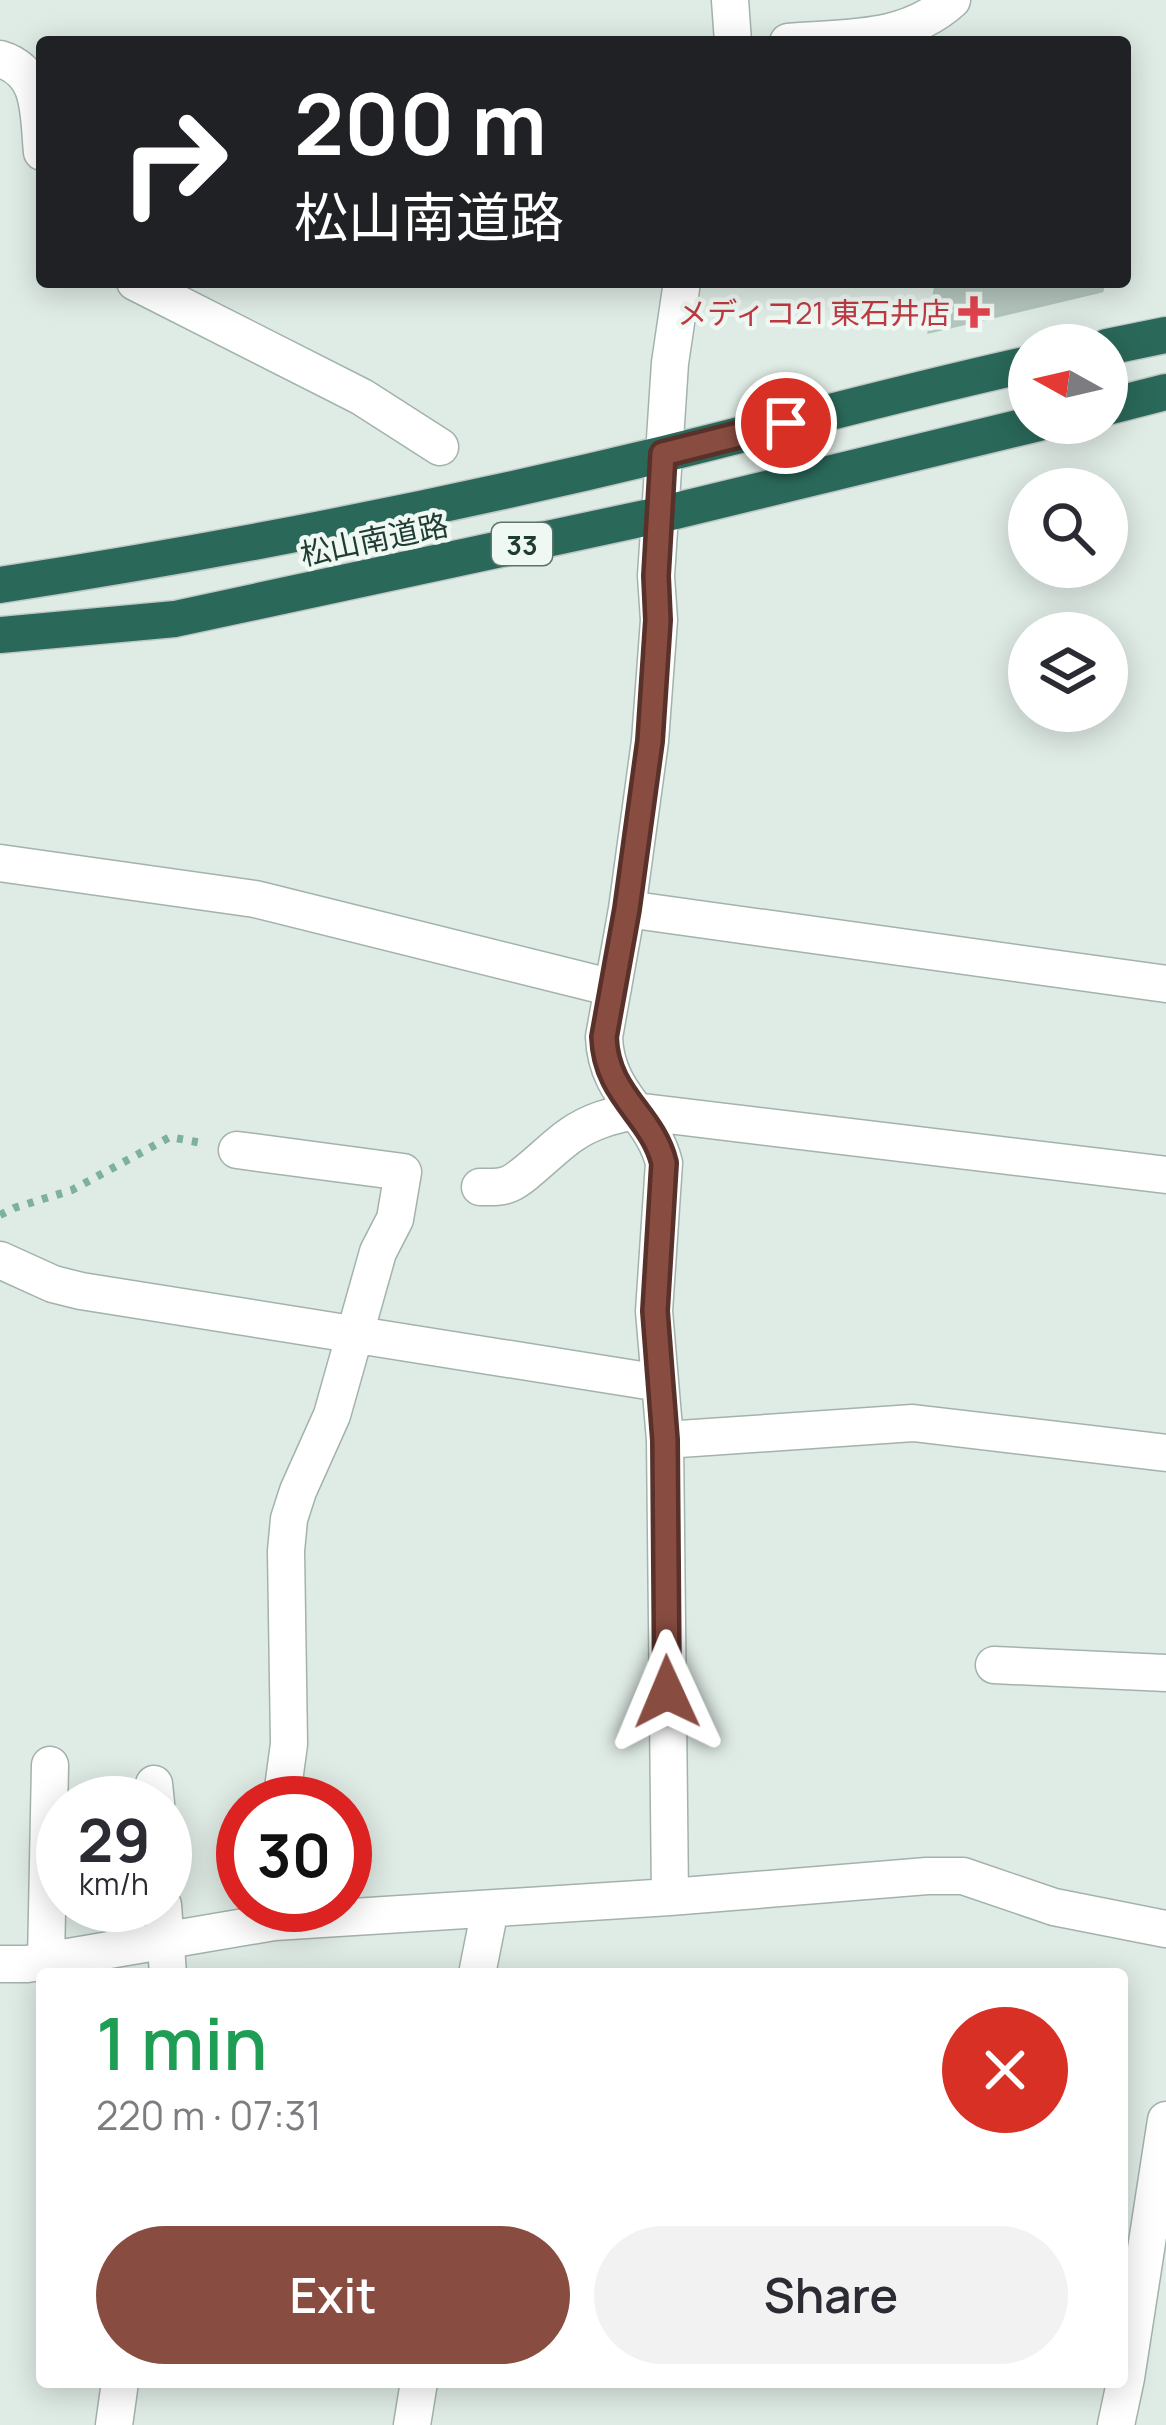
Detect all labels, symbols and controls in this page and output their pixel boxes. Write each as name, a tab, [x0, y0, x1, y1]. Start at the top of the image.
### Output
text: 200 m	[294, 65, 547, 180]
icon: right	[96, 84, 252, 240]
text: 松山南道路	[294, 179, 564, 253]
place label: メディコ21 東石井店	[677, 292, 950, 333]
marker: メディコ21 東石井店	[961, 299, 987, 325]
north arrow	[1008, 324, 1128, 444]
map controls	[1008, 324, 1128, 732]
pin	[735, 372, 837, 474]
icon: arrive	[753, 390, 819, 456]
button: search	[1008, 468, 1128, 588]
street label: 松山南道路	[296, 503, 452, 575]
road number: 33	[492, 523, 552, 565]
button: layers	[1008, 612, 1128, 732]
position arrow	[604, 1629, 730, 1755]
speed limit sign: 30	[216, 1776, 372, 1932]
text: 29	[77, 1798, 151, 1880]
text: km/h	[79, 1863, 149, 1904]
text: 1 min	[96, 1993, 268, 2092]
button: close	[942, 2007, 1068, 2133]
text: 220 m · 07:31	[96, 2088, 321, 2142]
button: Exit	[96, 2226, 570, 2364]
button: Share	[594, 2226, 1068, 2364]

